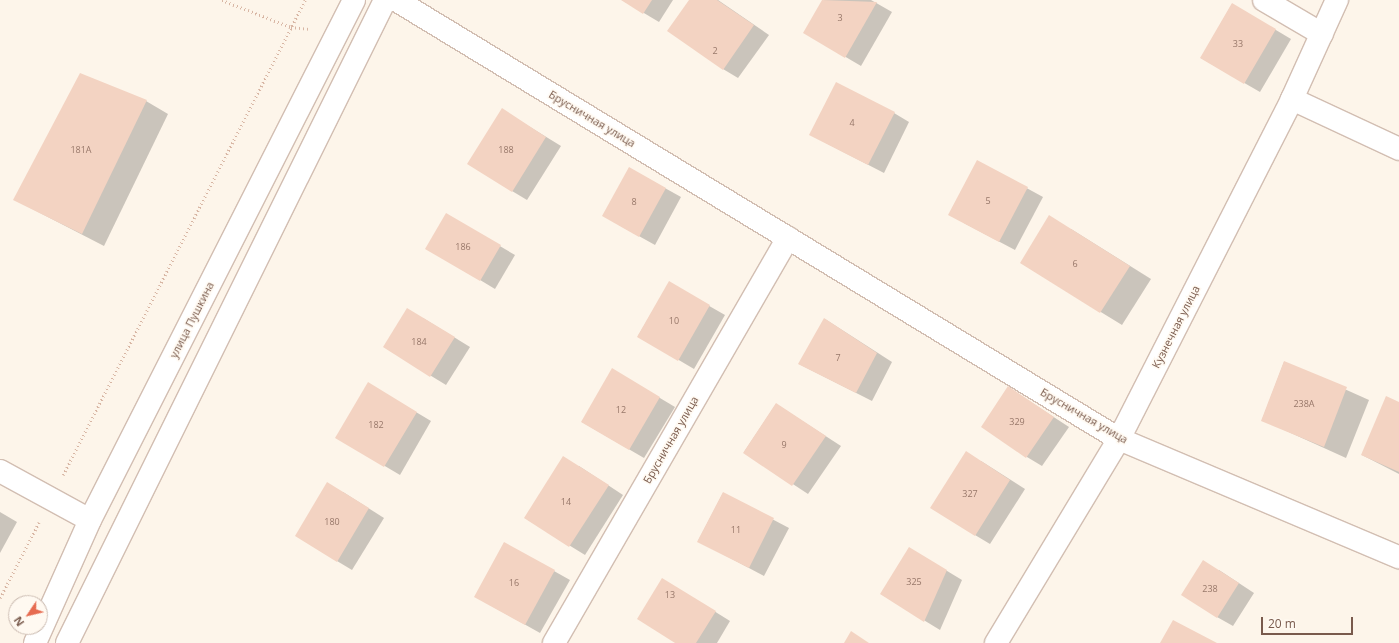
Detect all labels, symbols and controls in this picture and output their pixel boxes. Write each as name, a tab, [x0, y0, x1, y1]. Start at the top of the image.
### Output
house number: 3	[837, 13, 843, 23]
house number: 33	[1233, 39, 1243, 49]
house number: 2	[712, 46, 718, 56]
street label: Брусничная улица	[546, 88, 638, 150]
house number: 4	[849, 118, 855, 128]
house number: 181А	[70, 145, 92, 155]
house number: 188	[498, 145, 514, 155]
house number: 5	[985, 196, 991, 206]
house number: 8	[631, 197, 637, 207]
house number: 186	[455, 242, 471, 252]
house number: 6	[1072, 259, 1078, 269]
street label: улица Пушкина	[167, 280, 217, 360]
street label: Кузнечная улица	[1149, 283, 1203, 371]
house number: 10	[669, 316, 679, 326]
house number: 184	[411, 337, 427, 347]
house number: 7	[835, 353, 841, 363]
street label: Брусничная улица	[1038, 386, 1130, 446]
street label: Брусничная улица	[641, 394, 701, 486]
house number: 238А	[1293, 399, 1315, 409]
house number: 12	[616, 405, 626, 415]
house number: 329	[1009, 417, 1025, 427]
house number: 182	[368, 420, 384, 430]
house number: 9	[781, 440, 787, 450]
house number: 327	[962, 489, 978, 499]
house number: 14	[561, 497, 571, 507]
house number: 180	[324, 517, 340, 527]
house number: 11	[731, 525, 741, 535]
house number: 325	[906, 577, 922, 587]
house number: 16	[509, 578, 519, 588]
house number: 238	[1202, 584, 1218, 594]
house number: 13	[665, 590, 675, 600]
north arrow	[8, 595, 48, 635]
scale bar	[1263, 609, 1355, 635]
text: N	[10, 614, 27, 630]
text: 20 m	[1268, 615, 1296, 632]

